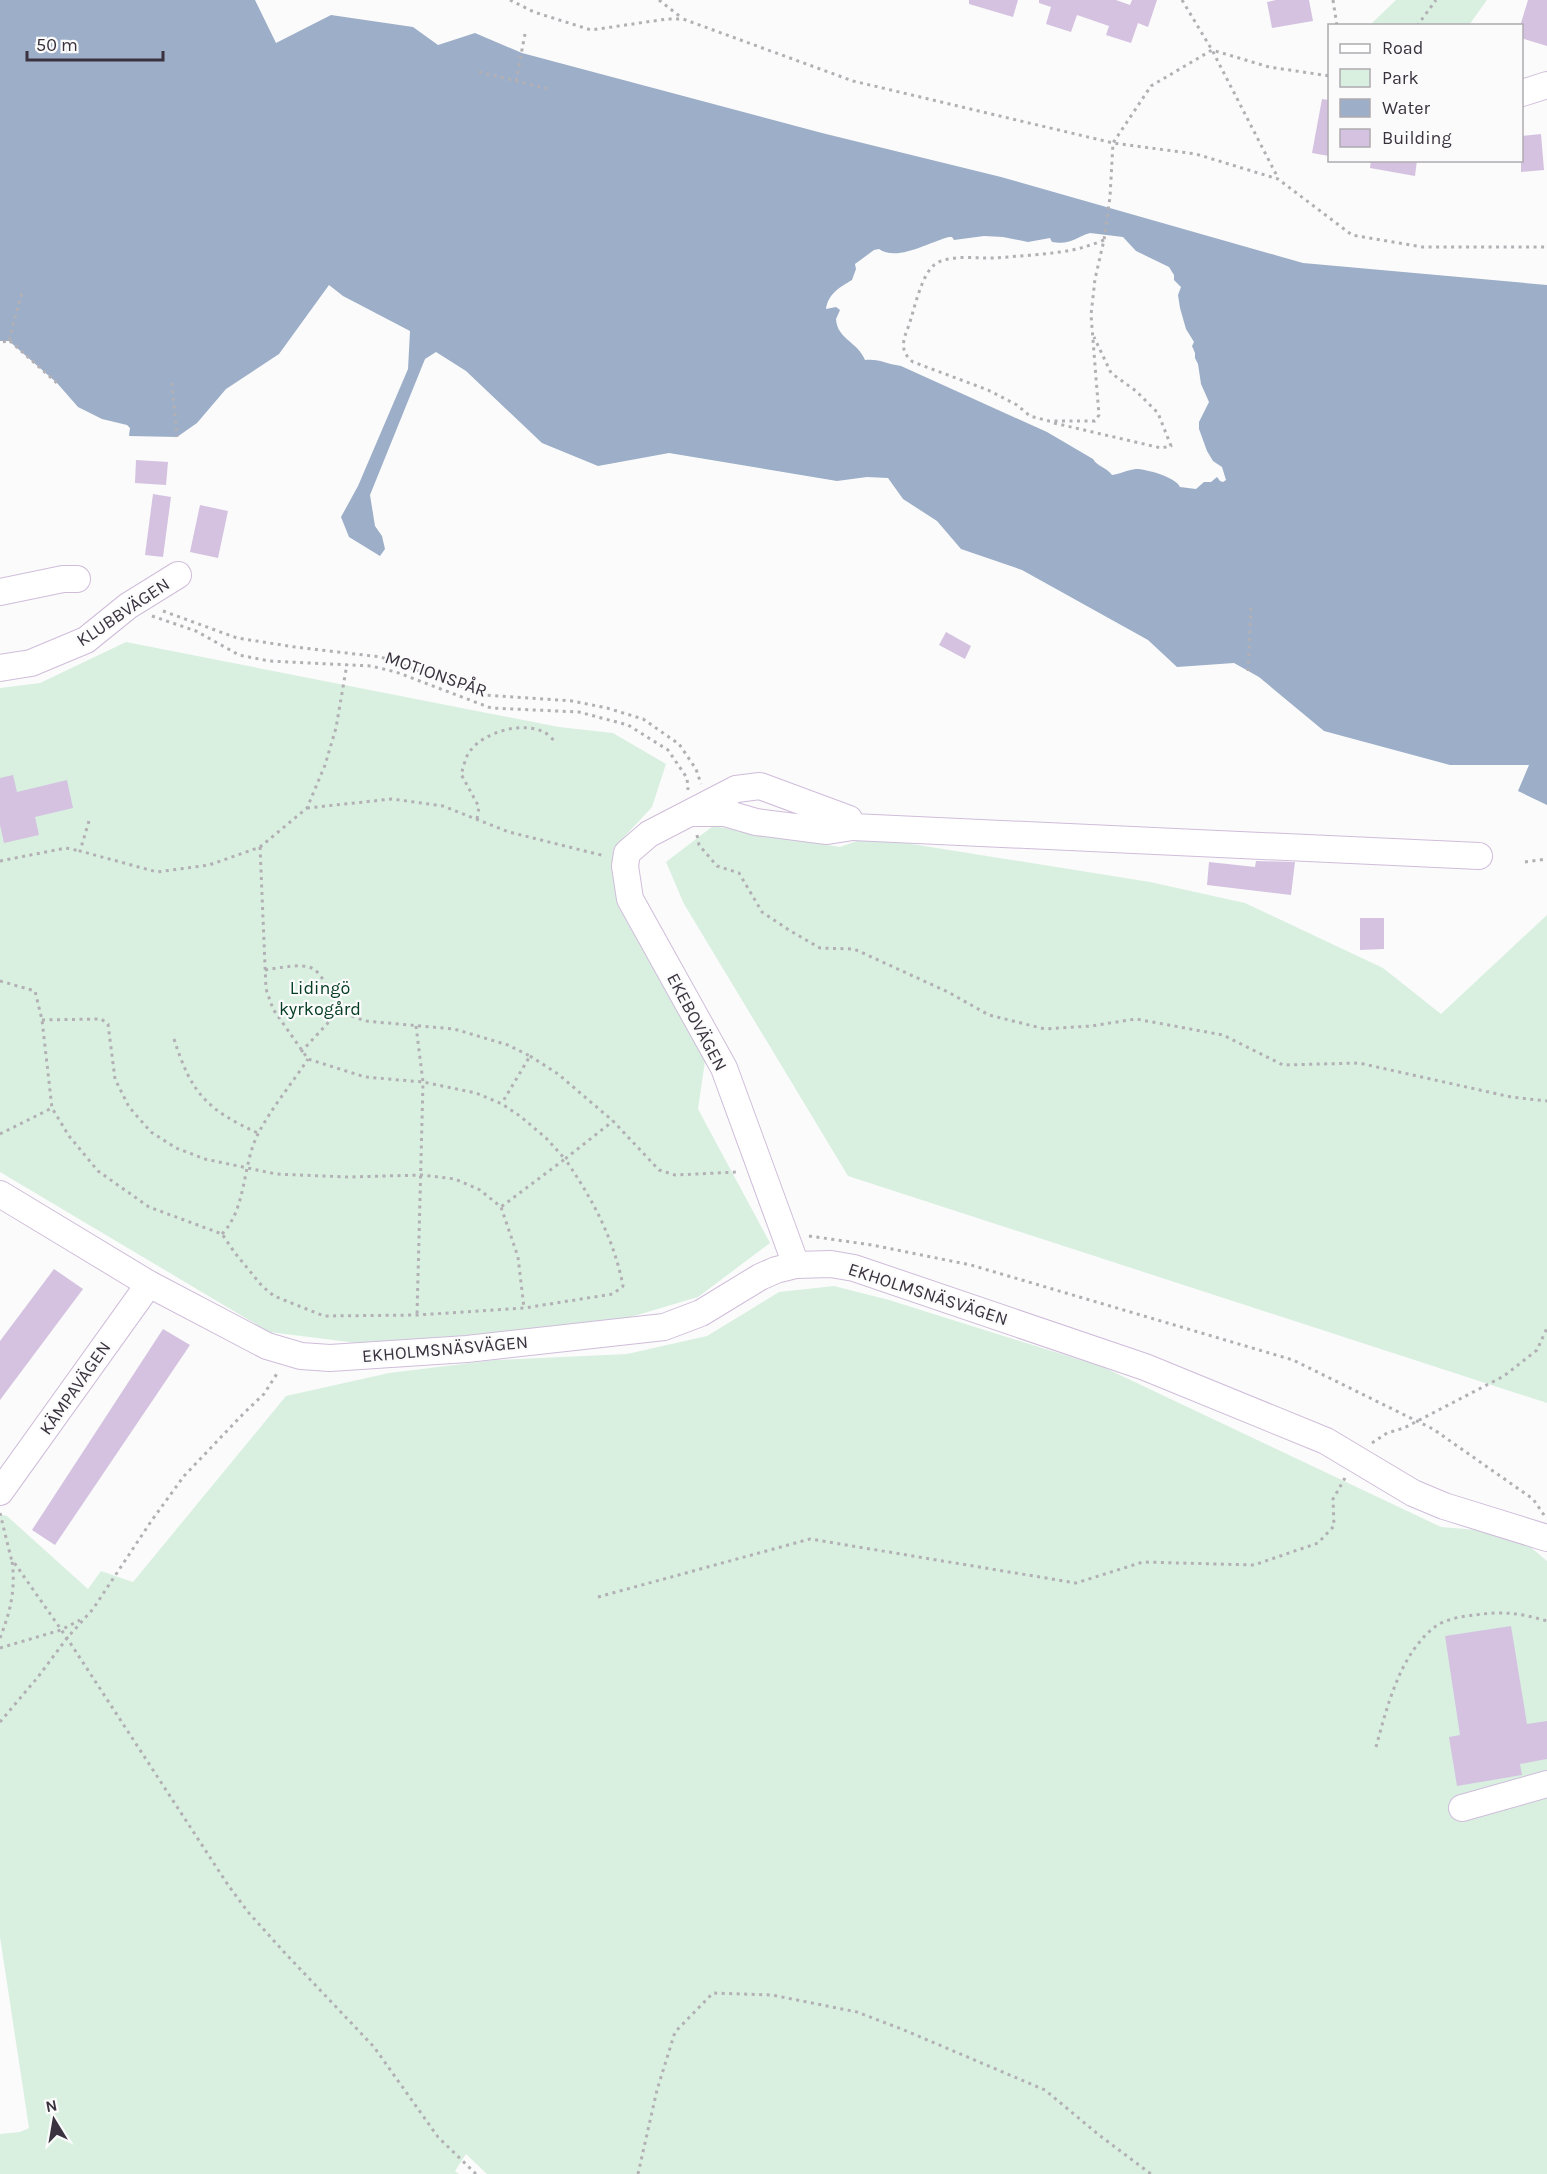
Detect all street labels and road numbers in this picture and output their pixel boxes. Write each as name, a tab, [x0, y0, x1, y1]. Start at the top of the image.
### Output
street label: KLUBBVÄGEN	[72, 573, 174, 651]
street label: MOTIONSPÅR	[382, 646, 490, 702]
street label: EKEBOVÄGEN	[662, 969, 732, 1075]
street label: EKHOLMSNÄSVÄGEN	[845, 1258, 1011, 1330]
street label: EKHOLMSNÄSVÄGEN	[361, 1331, 529, 1367]
street label: KÄMPAVÄGEN	[35, 1337, 115, 1439]

